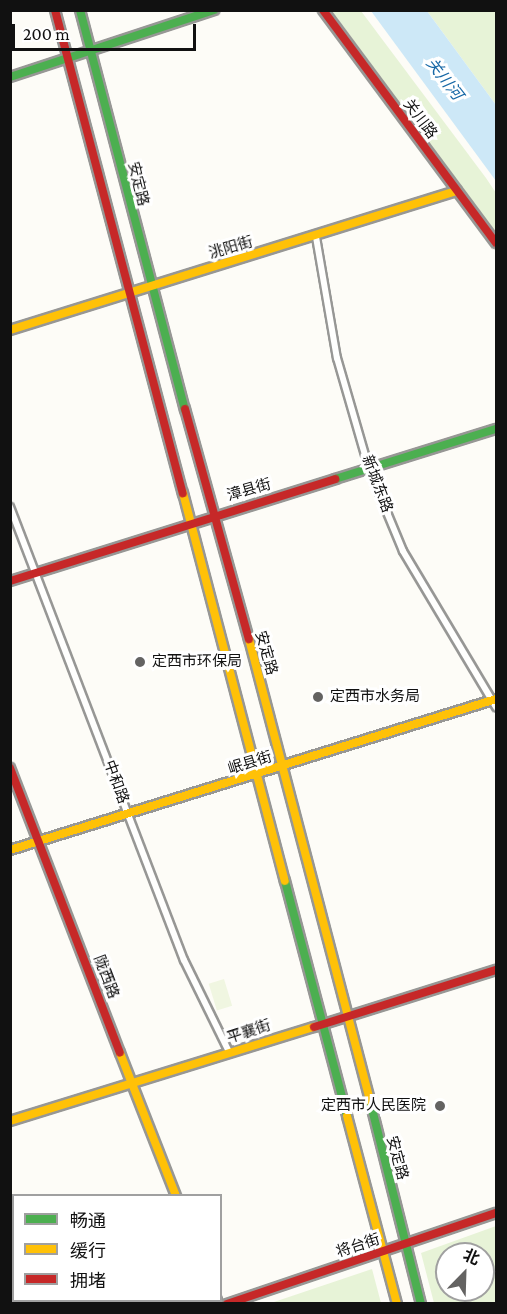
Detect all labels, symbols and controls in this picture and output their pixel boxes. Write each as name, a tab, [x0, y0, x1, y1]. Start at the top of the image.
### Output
scale bar	[15, 12, 200, 50]
text: 200 m	[23, 24, 70, 44]
water label: 关川河	[422, 54, 466, 104]
street label: 关川路	[399, 96, 441, 142]
street label: 安定路	[124, 160, 152, 208]
street label: 洮阳街	[207, 233, 255, 263]
street label: 新城东路	[358, 453, 396, 515]
street label: 漳县街	[225, 475, 273, 505]
street label: 安定路	[251, 629, 281, 677]
place label: 定西市环保局	[152, 653, 242, 671]
marker: 定西市环保局	[133, 655, 147, 669]
place label: 定西市水务局	[330, 688, 420, 706]
marker: 定西市水务局	[311, 690, 325, 704]
street label: 岷县街	[226, 748, 274, 778]
street label: 中和路	[100, 758, 132, 806]
street label: 陇西路	[90, 953, 122, 1001]
street label: 平襄街	[225, 1016, 273, 1048]
place label: 定西市人民医院	[321, 1097, 426, 1115]
marker: 定西市人民医院	[431, 1097, 449, 1115]
street label: 安定路	[382, 1134, 412, 1182]
legend	[12, 1194, 222, 1302]
text: 畅通	[70, 1211, 106, 1231]
street label: 将台街	[334, 1230, 382, 1262]
text: 缓行	[70, 1241, 106, 1261]
north arrow	[435, 1242, 495, 1302]
text: 北	[461, 1246, 482, 1268]
text: 拥堵	[70, 1271, 106, 1291]

